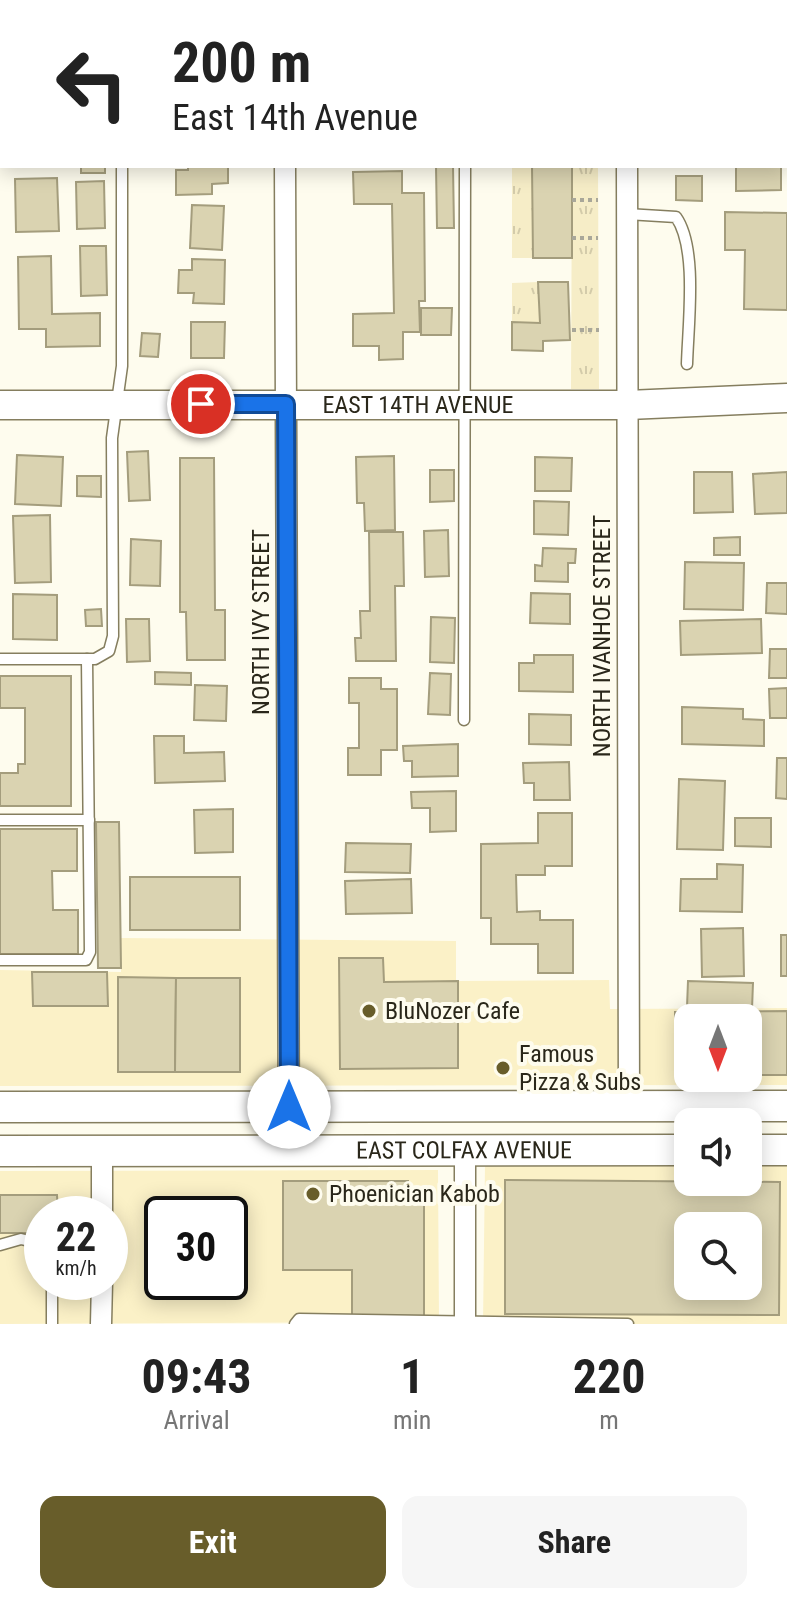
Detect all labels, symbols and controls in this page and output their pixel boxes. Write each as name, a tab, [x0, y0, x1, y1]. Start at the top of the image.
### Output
text: 200 m	[172, 30, 311, 96]
icon: left	[40, 32, 144, 136]
text: East 14th Avenue	[172, 97, 418, 139]
pin	[167, 370, 235, 438]
icon: arrive	[179, 382, 223, 426]
street label: EAST 14TH AVENUE	[323, 391, 514, 419]
street label: NORTH IVANHOE STREET	[588, 515, 616, 757]
street label: NORTH IVY STREET	[247, 529, 275, 715]
place label: BluNozer Cafe	[385, 997, 520, 1025]
marker: BluNozer Cafe	[360, 1002, 378, 1020]
north arrow	[674, 1004, 762, 1092]
map controls	[674, 1004, 762, 1300]
place label: Famous Pizza & Subs	[519, 1040, 641, 1096]
marker: Famous Pizza & Subs	[494, 1059, 512, 1077]
position arrow	[247, 1065, 331, 1149]
button: sound	[674, 1108, 762, 1196]
street label: EAST COLFAX AVENUE	[356, 1136, 572, 1164]
place label: Phoenician Kabob	[329, 1180, 500, 1208]
marker: Phoenician Kabob	[304, 1185, 322, 1203]
speed limit sign: 30	[144, 1196, 248, 1300]
button: search	[674, 1212, 762, 1300]
text: 22	[56, 1214, 96, 1261]
text: km/h	[55, 1256, 97, 1280]
text: 09:43	[141, 1348, 252, 1405]
text: 1	[400, 1348, 424, 1405]
text: 220	[573, 1348, 645, 1405]
text: Arrival	[163, 1405, 230, 1435]
text: min	[393, 1405, 431, 1435]
text: m	[599, 1405, 619, 1435]
button: Exit	[40, 1496, 386, 1588]
button: Share	[402, 1496, 747, 1588]

